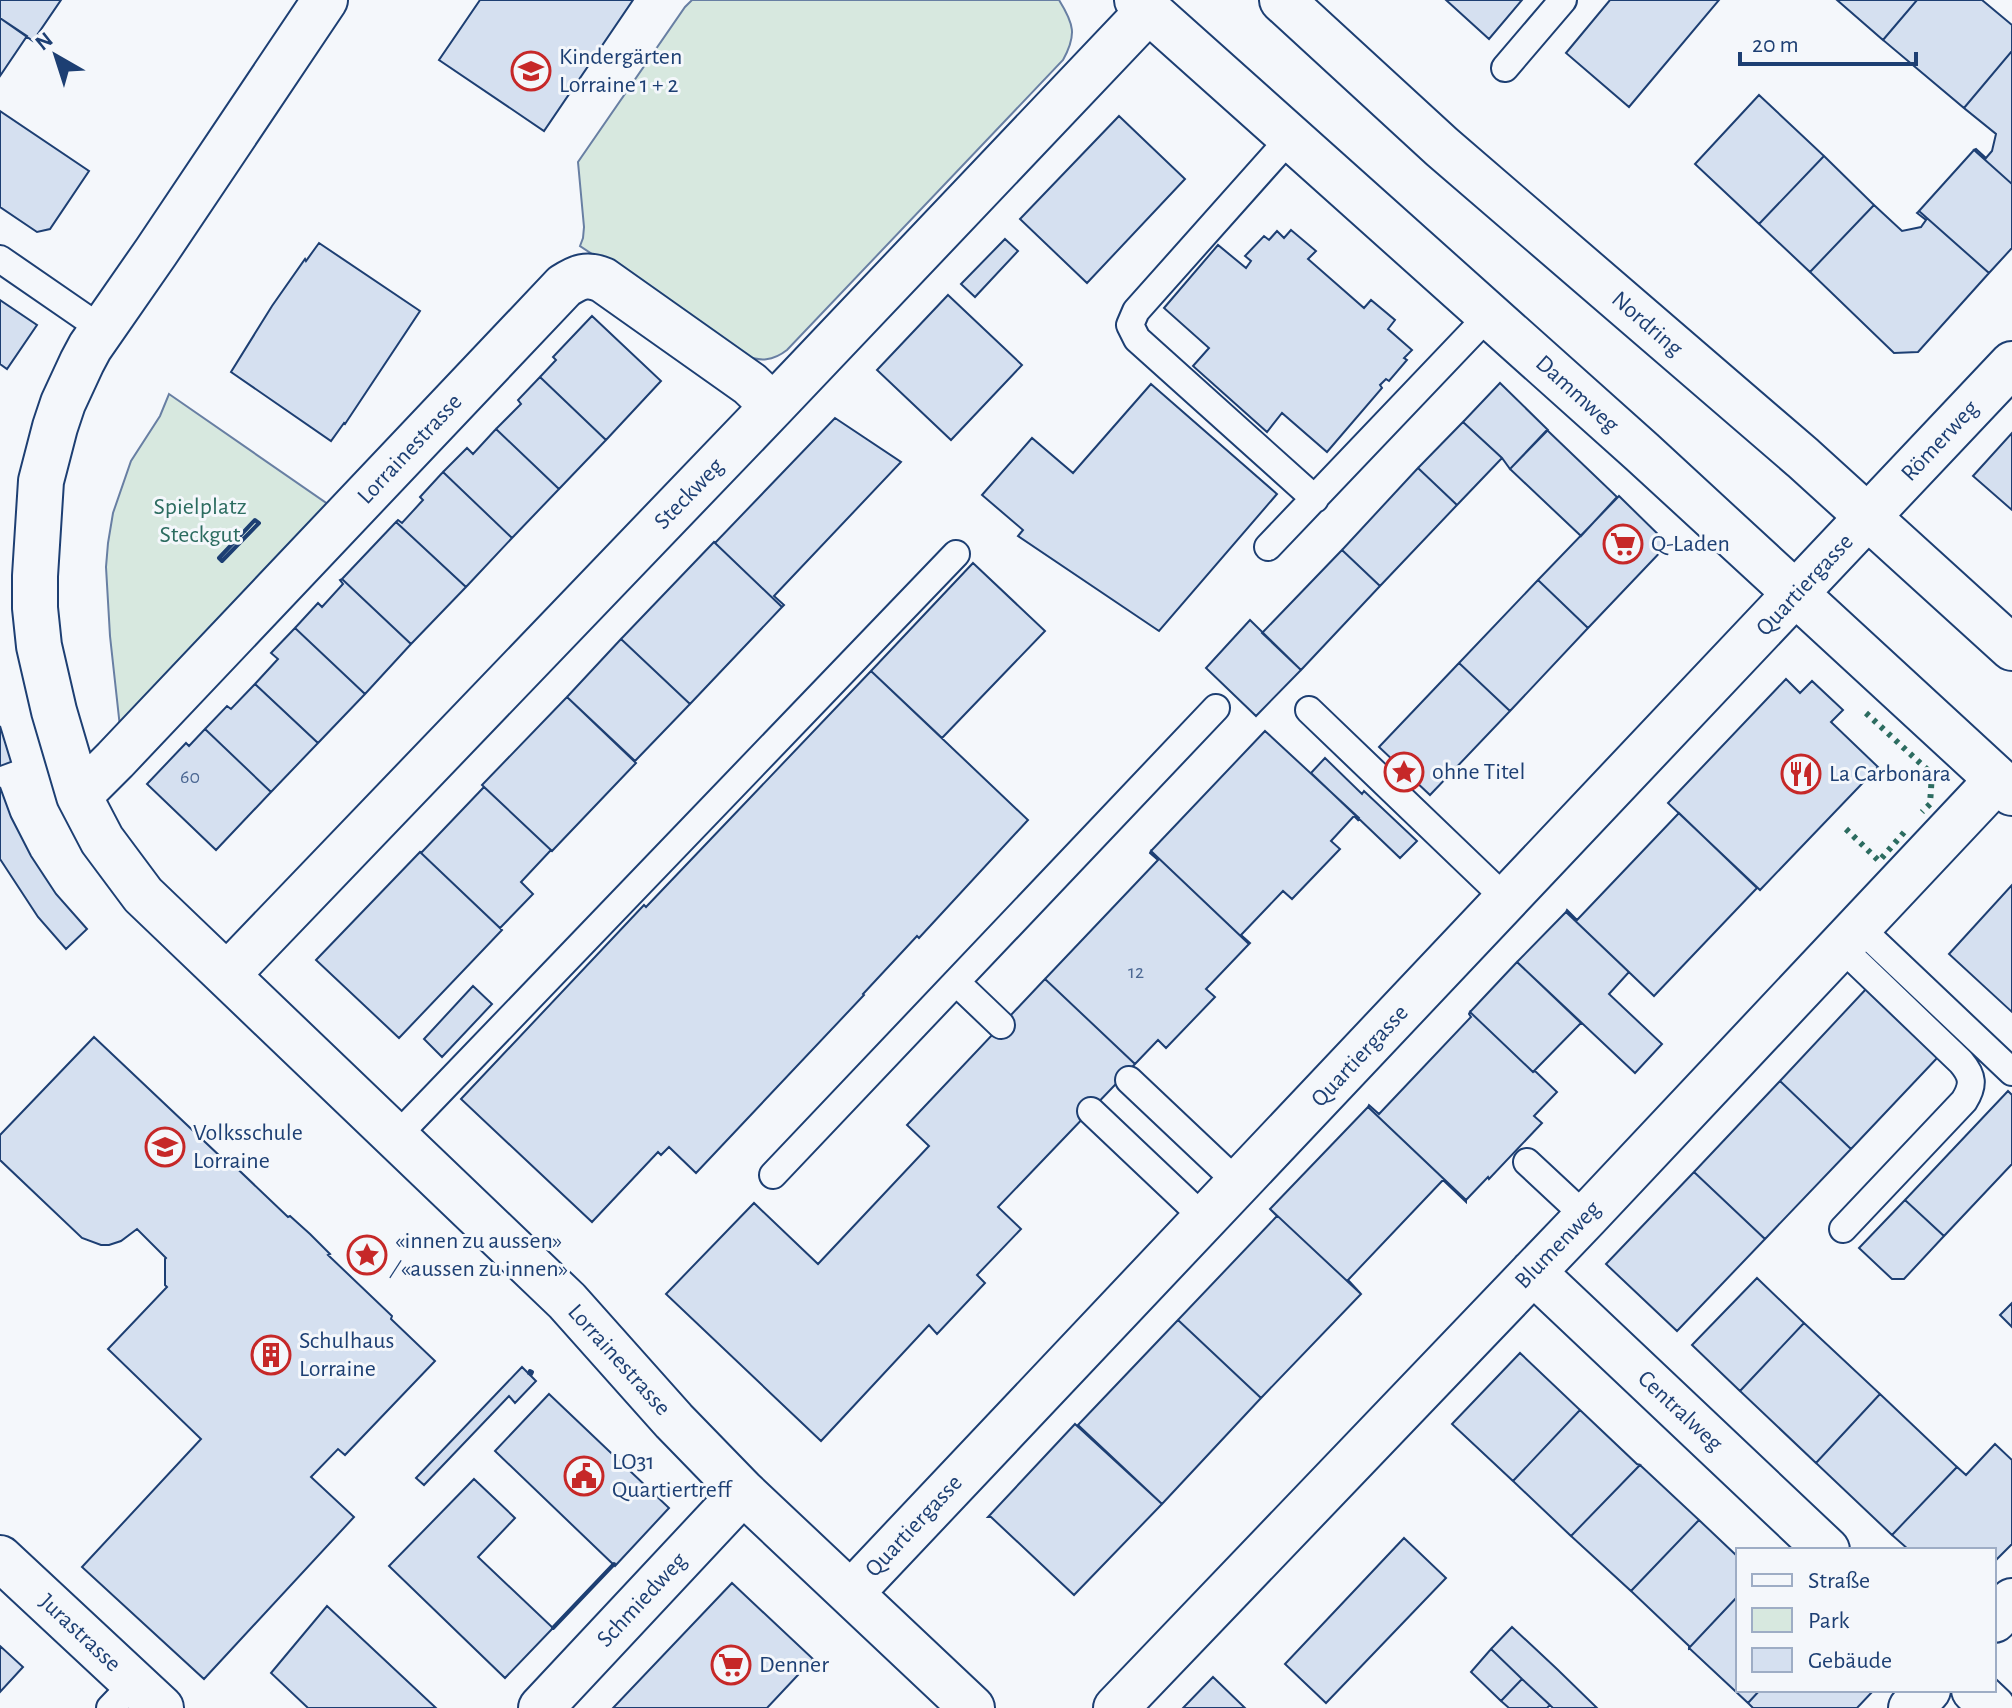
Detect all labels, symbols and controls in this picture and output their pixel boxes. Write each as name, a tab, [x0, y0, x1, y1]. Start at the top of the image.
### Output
north arrow	[16, 16, 96, 96]
scale bar	[1740, 16, 1916, 66]
text: N	[31, 28, 57, 55]
text: 20 m	[1752, 33, 1799, 57]
place label: Kindergärten Lorraine 1 + 2	[559, 45, 682, 97]
school or university icon: Kindergärten Lorraine 1 + 2	[510, 50, 552, 92]
street label: Nordring	[1607, 287, 1687, 361]
street label: Dammweg	[1531, 351, 1623, 437]
street label: Lorrainestrasse	[353, 389, 467, 509]
street label: Römerweg	[1897, 396, 1983, 486]
street label: Steckweg	[650, 454, 728, 534]
park label: Spielplatz Steckgut	[153, 495, 247, 547]
supermarket icon: Q-Laden	[1602, 523, 1644, 565]
street label: Quartiergasse	[1752, 529, 1858, 641]
place label: Q-Laden	[1651, 532, 1730, 556]
place icon: ohne Titel	[1383, 751, 1425, 793]
restaurant icon: La Carbonara	[1780, 753, 1822, 795]
place label: ohne Titel	[1432, 760, 1525, 784]
place label: La Carbonara	[1829, 762, 1951, 786]
house number: 60	[180, 767, 200, 787]
house number: 12	[1128, 962, 1144, 982]
street label: Quartiergasse	[1307, 1000, 1413, 1112]
place label: Volksschule Lorraine	[193, 1121, 303, 1173]
school or university icon: Volksschule Lorraine	[144, 1126, 186, 1168]
street label: Blumenweg	[1511, 1196, 1606, 1293]
place label: «innen zu aussen» ⁄ «aussen zu innen»	[389, 1229, 568, 1281]
place icon: «innen zu aussen» ⁄ «aussen zu innen»	[346, 1234, 388, 1276]
street label: Lorrainestrasse	[563, 1300, 675, 1420]
place label: Schulhaus Lorraine	[299, 1329, 394, 1381]
building icon: Schulhaus Lorraine	[250, 1334, 292, 1376]
street label: Centralweg	[1633, 1366, 1727, 1456]
place label: LO31 Quartiertreff	[612, 1450, 733, 1502]
public building icon: LO31 Quartiertreff	[563, 1455, 605, 1497]
street label: Quartiergasse	[861, 1470, 967, 1582]
street label: Schmiedweg	[593, 1548, 692, 1652]
legend	[1736, 1548, 1996, 1692]
text: Straße	[1808, 1569, 1870, 1593]
street label: Jurastrasse	[35, 1590, 125, 1676]
text: Park	[1808, 1609, 1849, 1633]
supermarket icon: Denner	[710, 1644, 752, 1686]
text: Gebäude	[1808, 1649, 1892, 1673]
place label: Denner	[759, 1653, 829, 1677]

